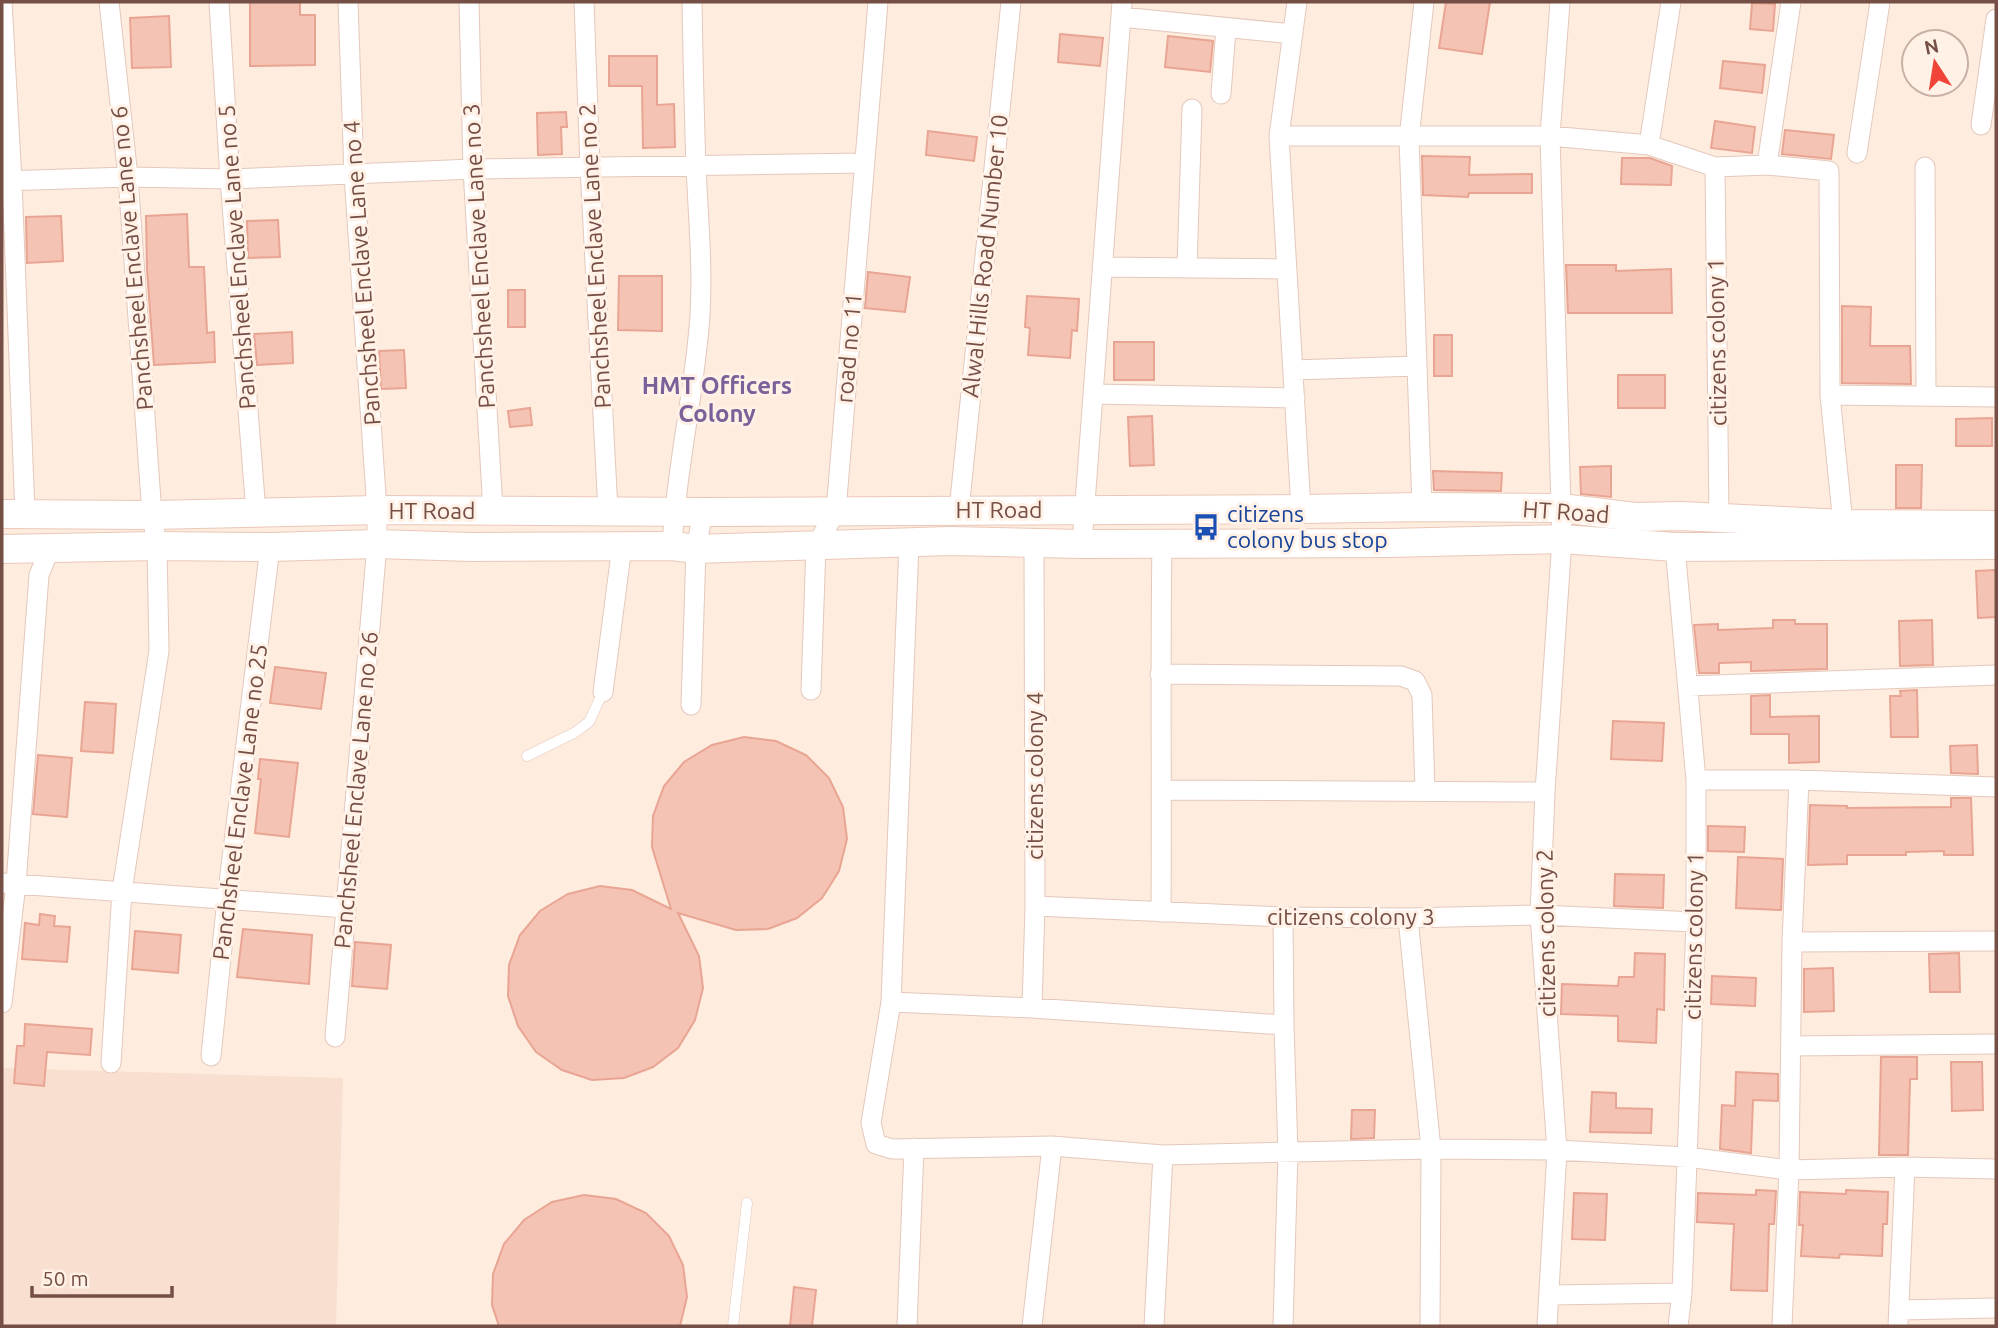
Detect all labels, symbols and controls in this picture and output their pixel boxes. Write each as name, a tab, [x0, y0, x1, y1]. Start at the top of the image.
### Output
north arrow	[1900, 28, 1970, 98]
text: N	[1922, 34, 1941, 59]
street label: Panchsheel Enclave Lane no 3	[458, 103, 499, 409]
street label: Panchsheel Enclave Lane no 2	[574, 103, 615, 409]
street label: Panchsheel Enclave Lane no 5	[213, 104, 260, 410]
street label: Panchsheel Enclave Lane no 6	[106, 105, 157, 411]
street label: Alwal Hills Road Number 10	[957, 113, 1012, 399]
street label: Panchsheel Enclave Lane no 4	[338, 120, 385, 426]
street label: citizens colony 1	[1703, 258, 1730, 426]
street label: road no 11	[831, 292, 866, 404]
district label: HMT Officers Colony	[642, 372, 792, 427]
street label: HT Road	[1522, 496, 1610, 527]
street label: HT Road	[955, 497, 1043, 522]
street label: HT Road	[388, 498, 476, 523]
place label: citizens colony bus stop	[1227, 501, 1388, 552]
bus stop icon: citizens colony bus stop	[1191, 512, 1221, 542]
street label: Panchsheel Enclave Lane no 26	[329, 630, 382, 950]
street label: Panchsheel Enclave Lane no 25	[208, 642, 271, 961]
street label: citizens colony 4	[1022, 692, 1047, 860]
street label: citizens colony 2	[1532, 849, 1559, 1017]
street label: citizens colony 1	[1680, 852, 1707, 1020]
street label: citizens colony 3	[1267, 904, 1435, 929]
scale bar	[32, 1254, 172, 1298]
text: 50 m	[42, 1266, 89, 1290]

